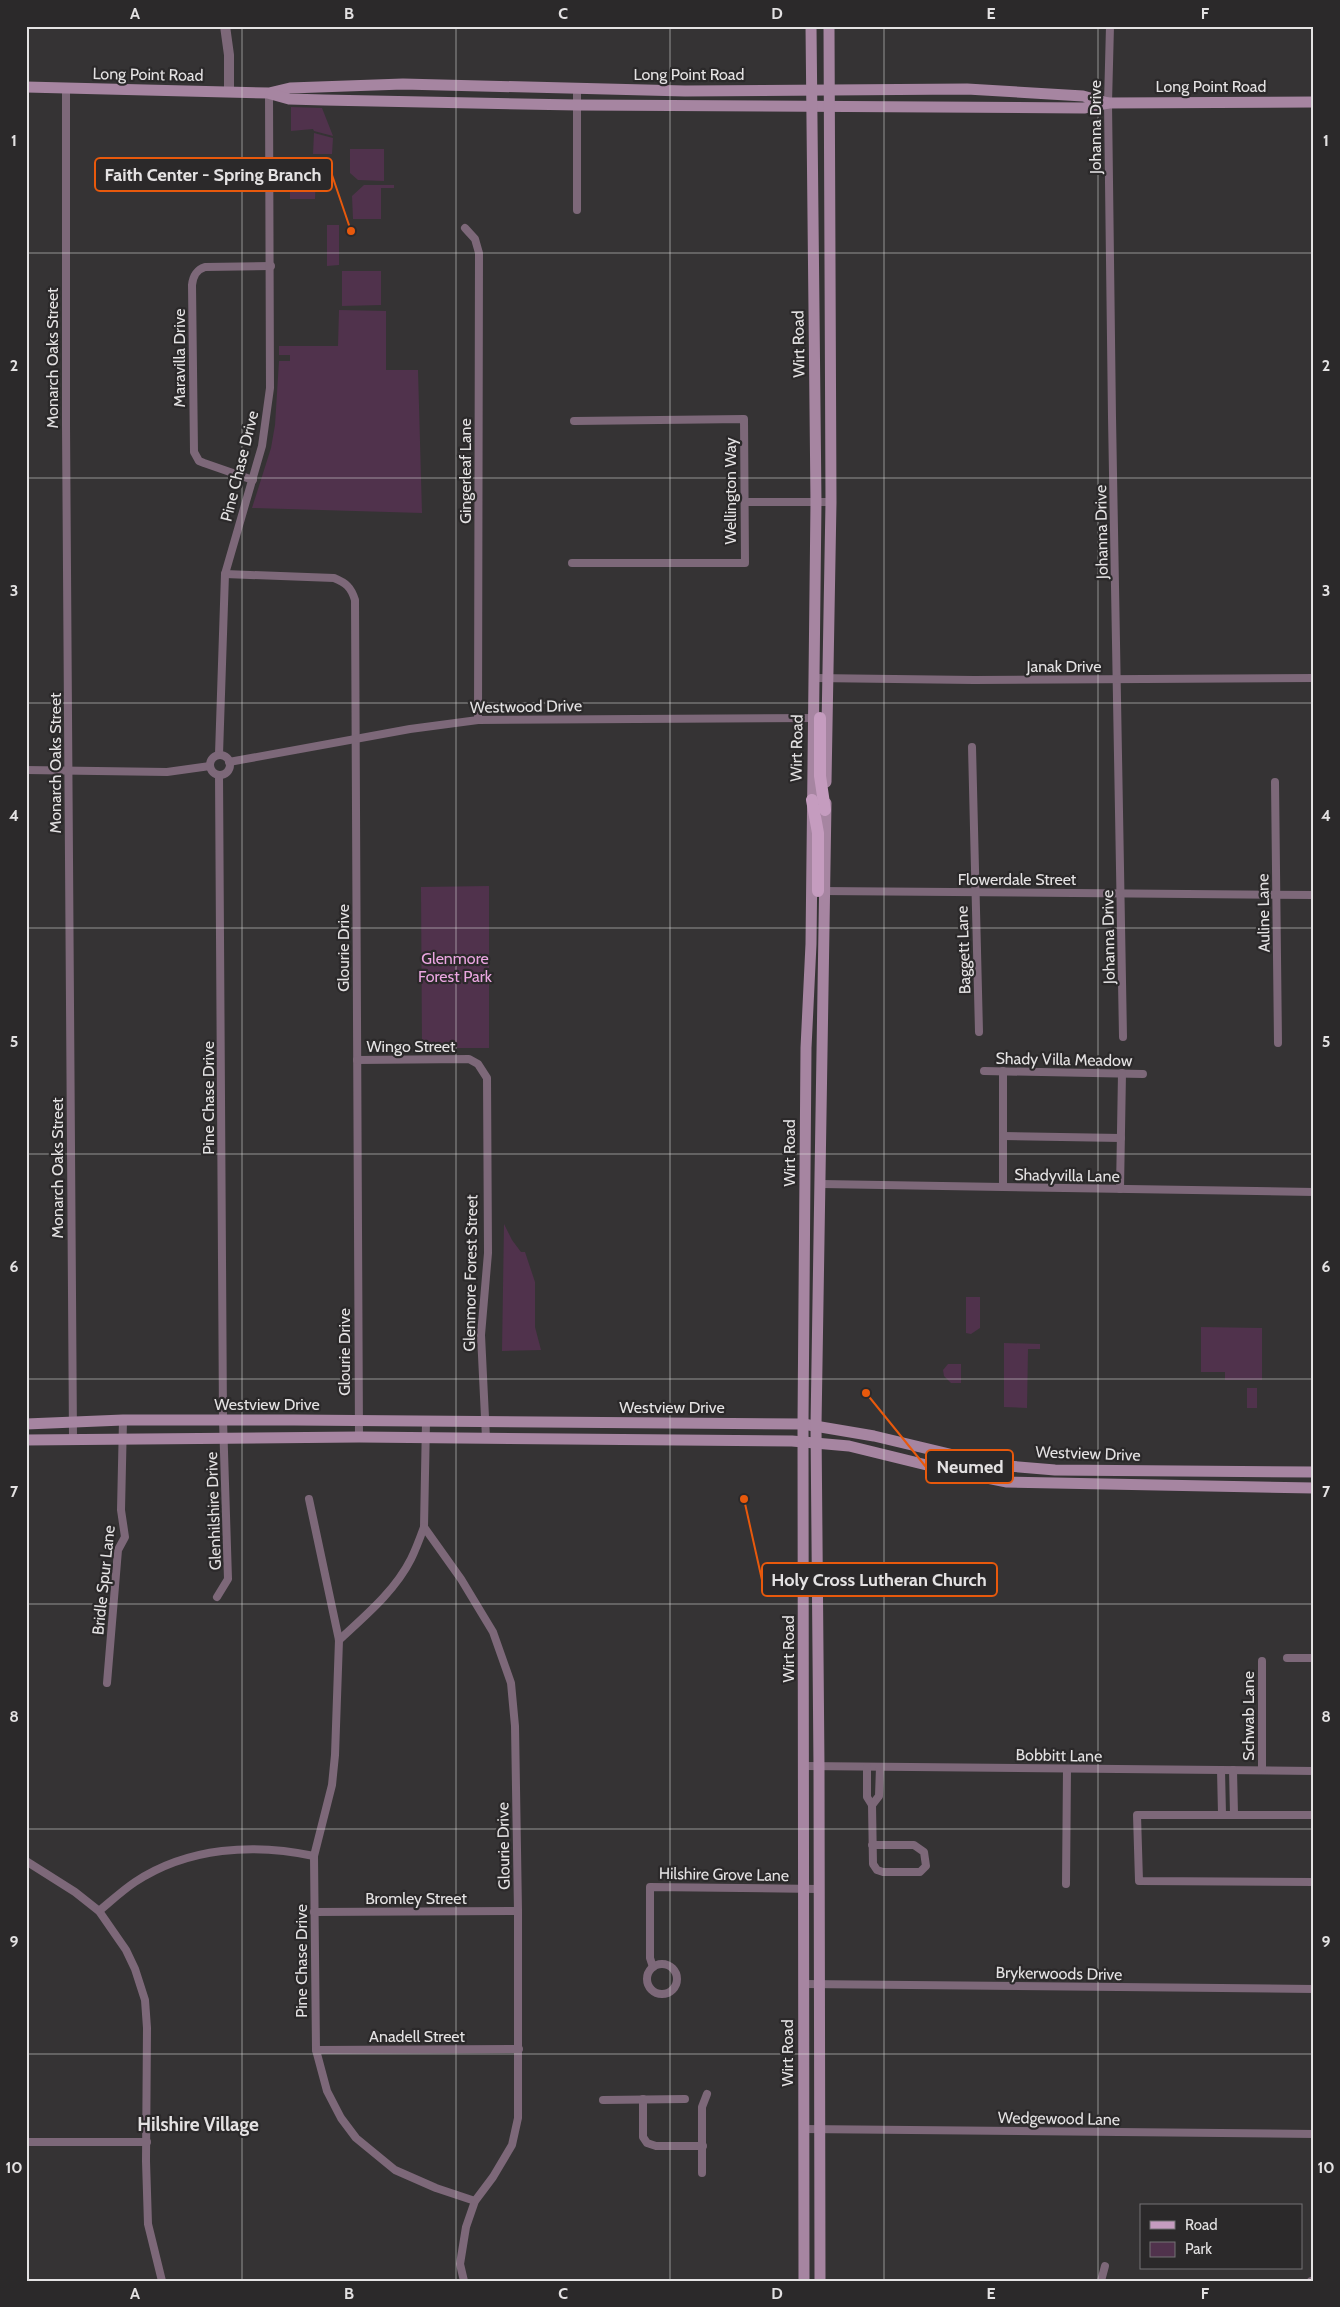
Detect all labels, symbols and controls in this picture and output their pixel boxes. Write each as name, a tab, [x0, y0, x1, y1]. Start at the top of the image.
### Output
text: A	[130, 4, 140, 23]
text: B	[344, 4, 354, 23]
text: C	[558, 4, 568, 23]
text: D	[771, 4, 783, 23]
text: E	[986, 4, 996, 23]
text: F	[1201, 4, 1210, 23]
street label: Long Point Road	[92, 64, 204, 85]
street label: Long Point Road	[634, 65, 744, 84]
street label: Long Point Road	[1156, 77, 1266, 96]
street label: Johanna Drive	[1086, 80, 1105, 175]
text: 1	[11, 131, 17, 150]
text: 1	[1323, 131, 1329, 150]
callout: Faith Center - Spring Branch	[95, 158, 332, 191]
text: Faith Center - Spring Branch	[105, 164, 322, 186]
street label: Monarch Oaks Street	[43, 287, 62, 428]
street label: Maravilla Drive	[170, 309, 189, 407]
street label: Wirt Road	[788, 310, 809, 378]
text: 2	[10, 356, 18, 375]
text: 2	[1322, 356, 1330, 375]
street label: Pine Chase Drive	[217, 409, 262, 524]
street label: Gingerleaf Lane	[456, 418, 475, 524]
street label: Wellington Way	[721, 437, 740, 545]
street label: Johanna Drive	[1091, 485, 1112, 580]
text: 3	[10, 581, 18, 600]
text: 3	[1322, 581, 1330, 600]
street label: Janak Drive	[1026, 657, 1101, 676]
street label: Monarch Oaks Street	[46, 692, 65, 833]
street label: Westwood Drive	[470, 696, 582, 717]
street label: Wirt Road	[786, 714, 807, 782]
text: 4	[9, 806, 19, 825]
text: 4	[1321, 806, 1331, 825]
street label: Flowerdale Street	[958, 870, 1077, 889]
street label: Auline Lane	[1253, 873, 1274, 953]
street label: Johanna Drive	[1098, 890, 1119, 985]
street label: Glourie Drive	[334, 904, 353, 992]
street label: Baggett Lane	[952, 905, 975, 995]
park label: Glenmore Forest Park	[418, 949, 493, 986]
text: 5	[10, 1032, 18, 1051]
text: 5	[1322, 1032, 1330, 1051]
street label: Wingo Street	[367, 1037, 456, 1056]
street label: Pine Chase Drive	[199, 1041, 218, 1155]
street label: Shady Villa Meadow	[995, 1049, 1133, 1070]
street label: Monarch Oaks Street	[48, 1097, 67, 1238]
street label: Wirt Road	[780, 1119, 799, 1187]
street label: Shadyvilla Lane	[1014, 1165, 1120, 1186]
street label: Glenmore Forest Street	[460, 1194, 481, 1352]
text: 6	[10, 1257, 19, 1276]
text: 6	[1322, 1257, 1331, 1276]
street label: Glourie Drive	[335, 1308, 354, 1396]
street label: Westview Drive	[214, 1395, 320, 1414]
street label: Westview Drive	[619, 1398, 725, 1417]
street label: Westview Drive	[1035, 1442, 1141, 1465]
callout: Neumed	[926, 1450, 1013, 1483]
street label: Glenhilshire Drive	[202, 1451, 225, 1571]
text: Neumed	[937, 1456, 1003, 1478]
text: 7	[10, 1482, 19, 1501]
text: 7	[1322, 1482, 1331, 1501]
street label: Bridle Spur Lane	[88, 1524, 119, 1636]
callout: Holy Cross Lutheran Church	[762, 1563, 997, 1596]
text: Holy Cross Lutheran Church	[771, 1569, 987, 1591]
street label: Wirt Road	[779, 1615, 798, 1683]
street label: Schwab Lane	[1239, 1671, 1258, 1761]
text: 8	[9, 1707, 19, 1726]
text: 8	[1321, 1707, 1331, 1726]
street label: Bobbitt Lane	[1015, 1745, 1103, 1766]
street label: Glourie Drive	[493, 1802, 514, 1890]
street label: Hilshire Grove Lane	[659, 1864, 789, 1885]
street label: Bromley Street	[365, 1889, 467, 1908]
street label: Pine Chase Drive	[292, 1904, 311, 2018]
text: 9	[10, 1932, 19, 1951]
text: 9	[1322, 1932, 1331, 1951]
street label: Brykerwoods Drive	[995, 1963, 1123, 1984]
street label: Wirt Road	[778, 2019, 797, 2087]
street label: Anadell Street	[369, 2027, 466, 2046]
street label: Wedgewood Lane	[998, 2108, 1120, 2129]
district label: Hilshire Village	[137, 2113, 259, 2136]
text: 10	[5, 2158, 23, 2177]
text: 10	[1317, 2158, 1335, 2177]
legend	[1140, 2204, 1302, 2270]
text: Road	[1185, 2216, 1218, 2234]
text: Park	[1185, 2240, 1212, 2258]
text: A	[130, 2284, 140, 2303]
text: B	[344, 2284, 354, 2303]
text: C	[558, 2284, 568, 2303]
text: D	[771, 2284, 783, 2303]
text: E	[986, 2284, 996, 2303]
text: F	[1201, 2284, 1210, 2303]

